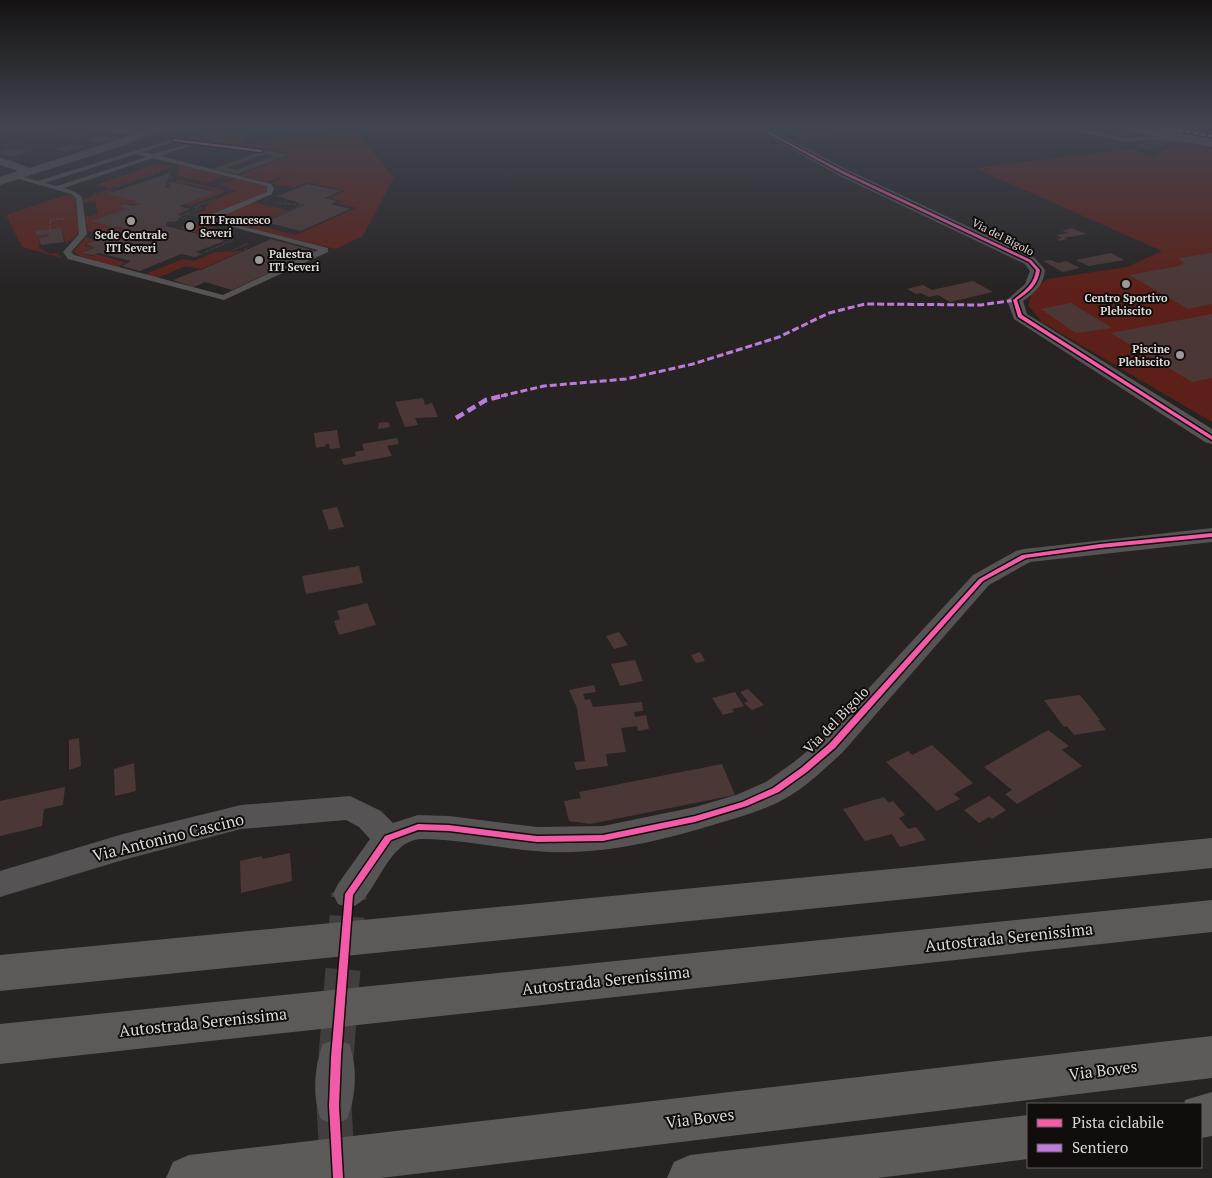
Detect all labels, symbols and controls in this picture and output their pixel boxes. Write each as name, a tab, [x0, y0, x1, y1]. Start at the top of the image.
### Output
place label: ITI Francesco Severi	[200, 213, 271, 240]
marker: Sede Centrale ITI Severi	[125, 215, 137, 227]
street label: Via del Bigolo	[970, 215, 1036, 259]
marker: ITI Francesco Severi	[184, 220, 196, 232]
place label: Sede Centrale ITI Severi	[95, 228, 167, 255]
place label: Palestra ITI Severi	[269, 247, 320, 274]
marker: Palestra ITI Severi	[253, 254, 265, 266]
marker: Centro Sportivo Plebiscito	[1120, 278, 1132, 290]
place label: Centro Sportivo Plebiscito	[1084, 291, 1168, 318]
place label: Piscine Plebiscito	[1118, 342, 1170, 369]
marker: Piscine Plebiscito	[1174, 349, 1186, 361]
street label: Via del Bigolo	[799, 682, 873, 757]
street label: Via Antonino Cascino	[90, 808, 246, 866]
street label: Autostrada Serenissima	[924, 917, 1094, 957]
street label: Autostrada Serenissima	[521, 960, 691, 1000]
street label: Autostrada Serenissima	[118, 1002, 288, 1042]
street label: Via Boves	[1067, 1055, 1139, 1085]
street label: Via Boves	[664, 1103, 736, 1133]
legend	[1027, 1103, 1202, 1168]
text: Pista ciclabile	[1072, 1112, 1164, 1132]
text: Sentiero	[1072, 1137, 1128, 1157]

